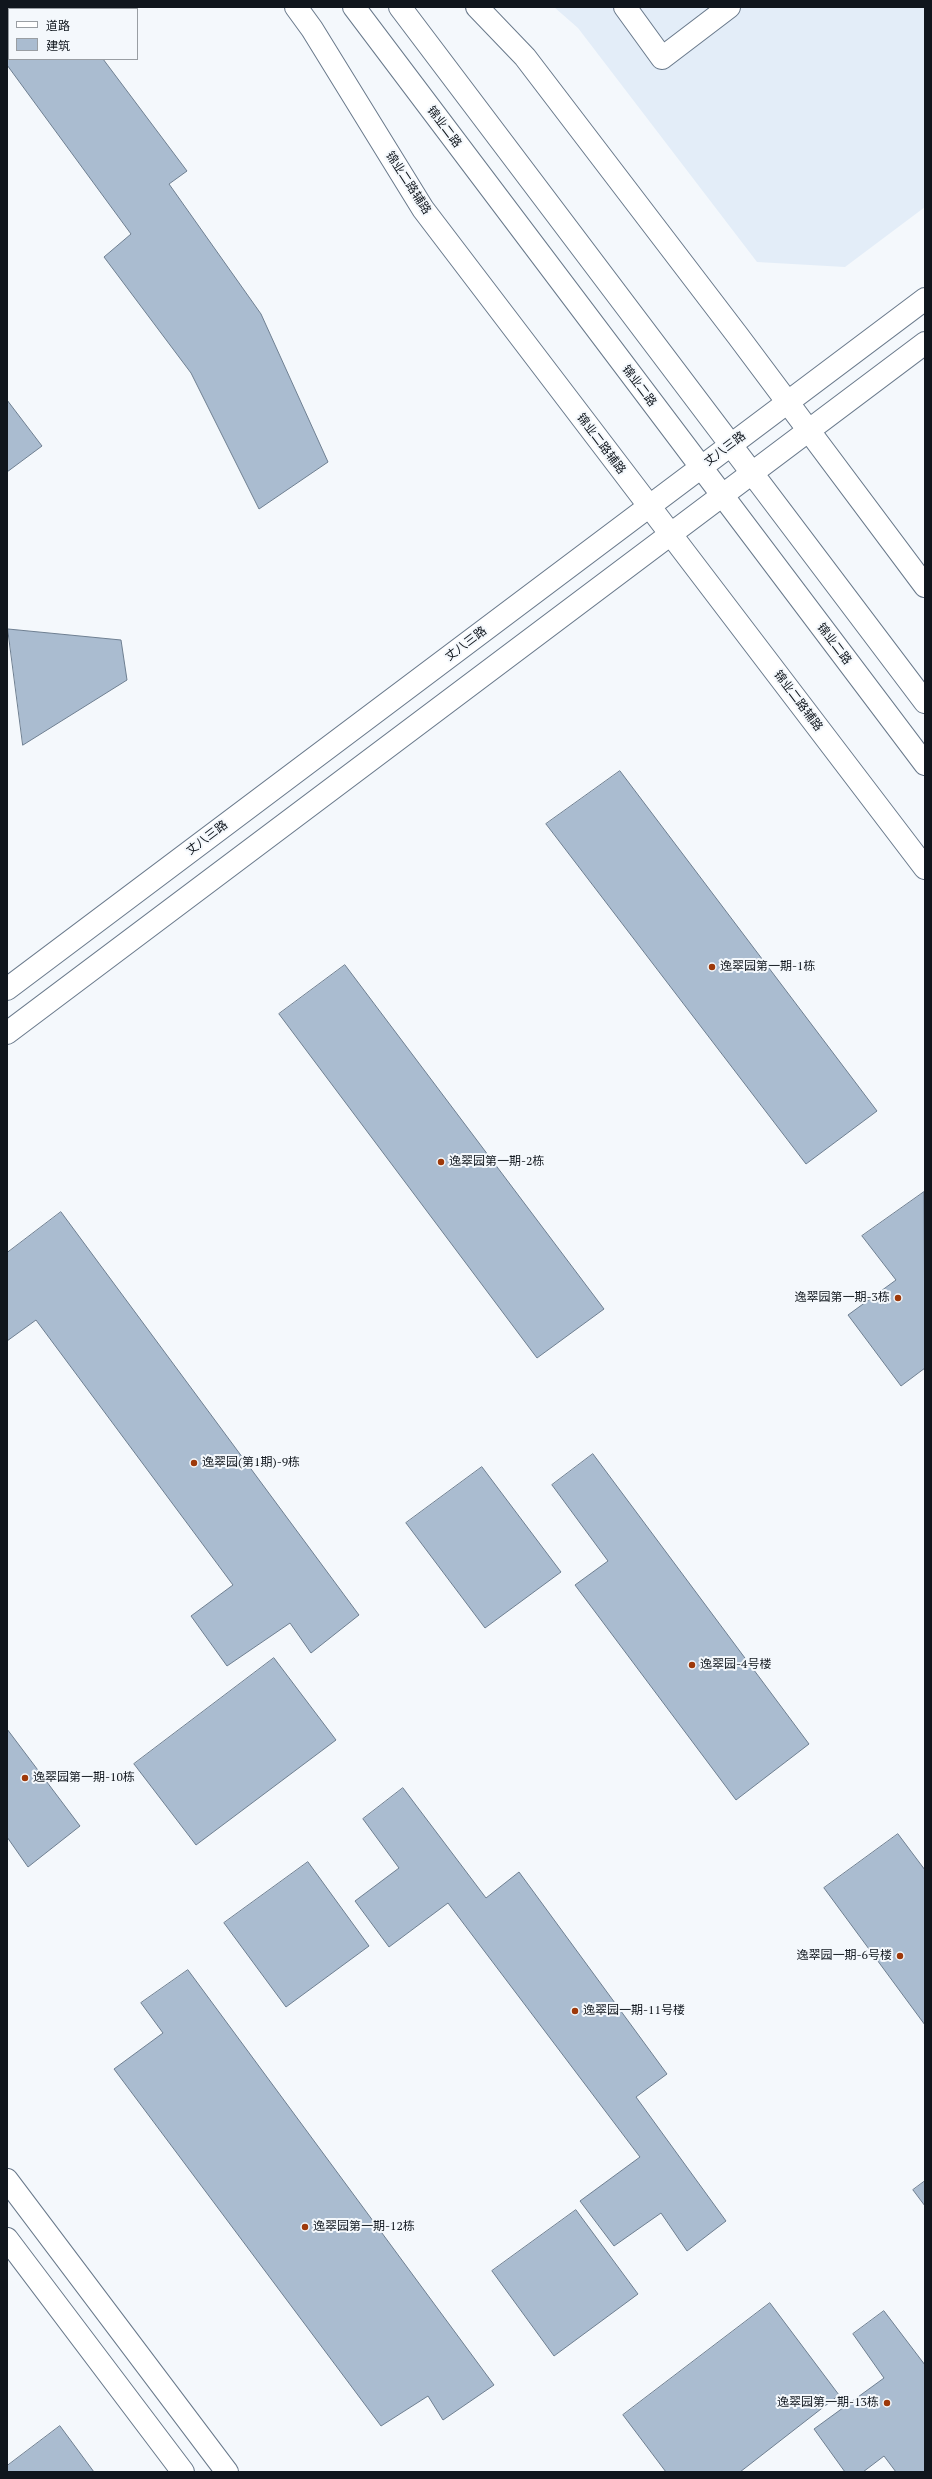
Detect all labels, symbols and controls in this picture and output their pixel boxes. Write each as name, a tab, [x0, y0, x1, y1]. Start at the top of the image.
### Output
legend	[8, 8, 138, 60]
text: 道路	[46, 18, 70, 33]
text: 建筑	[46, 38, 70, 53]
street label: 锦业二路	[424, 103, 464, 151]
street label: 锦业二路辅路	[382, 149, 434, 217]
street label: 锦业二路	[619, 362, 659, 410]
street label: 锦业二路辅路	[574, 411, 628, 477]
street label: 丈八三路	[701, 429, 749, 469]
street label: 锦业二路	[814, 620, 854, 668]
street label: 丈八三路	[442, 624, 490, 664]
street label: 锦业二路辅路	[771, 668, 825, 734]
street label: 丈八三路	[183, 818, 231, 858]
place label: 逸翠园第一期-1栋	[720, 960, 815, 974]
marker: 逸翠园第一期-1栋	[707, 962, 717, 972]
place label: 逸翠园第一期-2栋	[449, 1155, 544, 1169]
marker: 逸翠园第一期-2栋	[436, 1157, 446, 1167]
place label: 逸翠园第一期-3栋	[795, 1291, 890, 1305]
marker: 逸翠园第一期-3栋	[893, 1293, 903, 1303]
place label: 逸翠园(第1期)-9栋	[202, 1456, 300, 1470]
marker: 逸翠园(第1期)-9栋	[189, 1458, 199, 1468]
place label: 逸翠园-4号楼	[700, 1658, 771, 1672]
marker: 逸翠园-4号楼	[687, 1660, 697, 1670]
place label: 逸翠园第一期-10栋	[33, 1771, 135, 1785]
marker: 逸翠园第一期-10栋	[20, 1773, 30, 1783]
place label: 逸翠园一期-6号楼	[797, 1949, 892, 1963]
marker: 逸翠园一期-6号楼	[895, 1951, 905, 1961]
place label: 逸翠园一期-11号楼	[583, 2004, 685, 2018]
marker: 逸翠园一期-11号楼	[570, 2006, 580, 2016]
place label: 逸翠园第一期-12栋	[313, 2220, 415, 2234]
marker: 逸翠园第一期-12栋	[300, 2222, 310, 2232]
place label: 逸翠园第一期-13栋	[777, 2396, 879, 2410]
marker: 逸翠园第一期-13栋	[882, 2398, 892, 2408]

